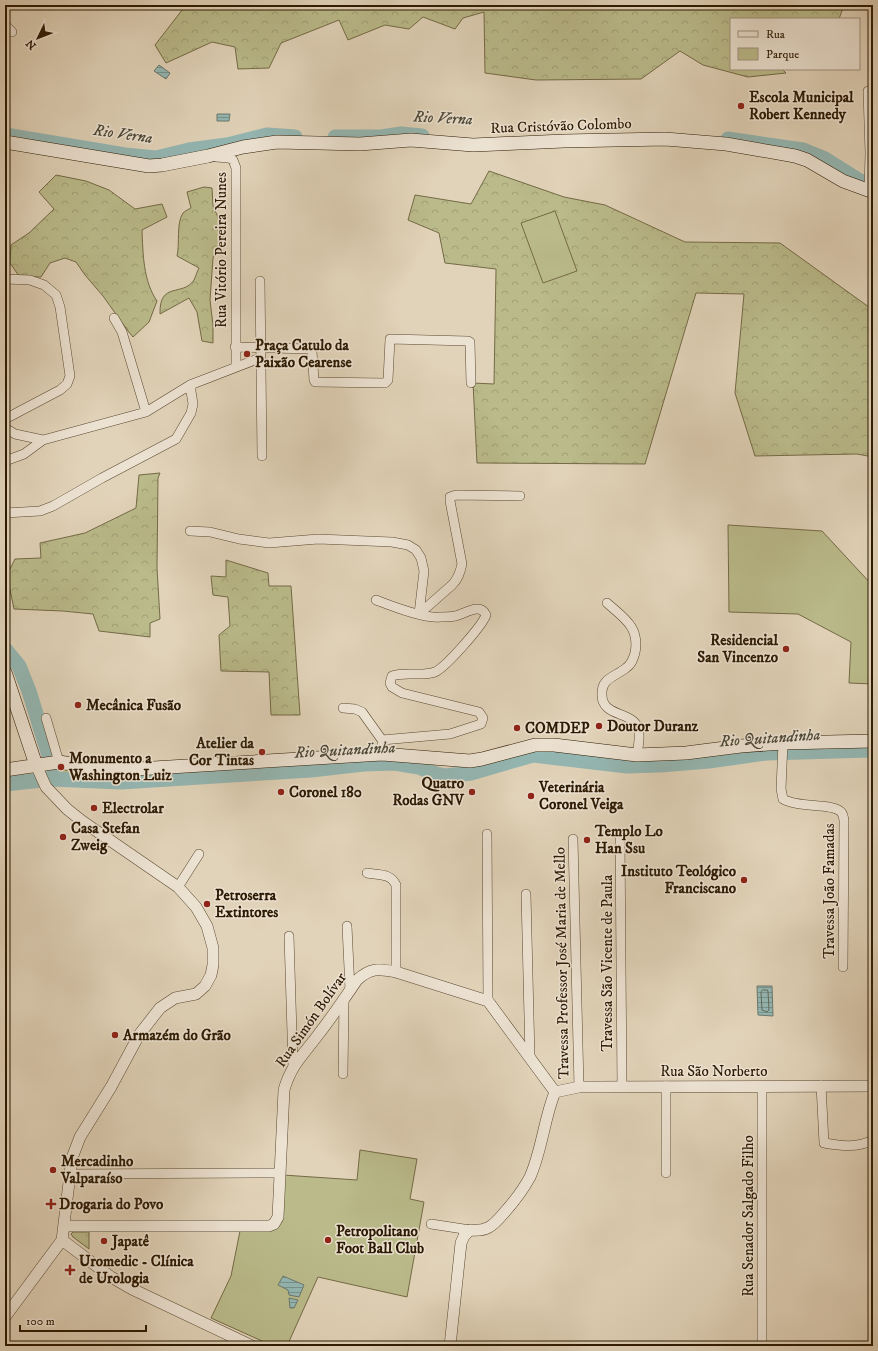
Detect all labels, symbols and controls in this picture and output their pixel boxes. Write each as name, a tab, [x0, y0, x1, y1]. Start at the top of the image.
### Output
north arrow	[18, 18, 58, 58]
legend	[730, 18, 860, 70]
text: Rua	[766, 27, 786, 42]
text: N	[23, 36, 40, 52]
text: Parque	[766, 47, 799, 62]
place label: Escola Municipal Robert Kennedy	[749, 88, 854, 124]
marker: Escola Municipal Robert Kennedy	[736, 101, 746, 111]
water label: Rio Verna	[412, 106, 473, 130]
street label: Rua Cristóvão Colombo	[490, 114, 632, 138]
water label: Rio Verna	[91, 120, 154, 148]
street label: Rua Vitório Pereira Nunes	[212, 172, 231, 328]
place label: Praça Catulo da Paixão Cearense	[255, 336, 352, 372]
marker: Praça Catulo da Paixão Cearense	[242, 349, 252, 359]
place label: Residencial San Vincenzo	[697, 631, 779, 667]
marker: Residencial San Vincenzo	[781, 644, 791, 654]
place label: Mecânica Fusão	[86, 696, 182, 715]
marker: Mecânica Fusão	[73, 700, 83, 710]
place label: Doutor Duranz	[607, 717, 699, 736]
place label: COMDEP	[525, 719, 590, 738]
marker: Doutor Duranz	[594, 721, 604, 731]
marker: COMDEP	[512, 723, 522, 733]
water label: Rio Quitandinha	[718, 724, 821, 752]
place label: Atelier da Cor Tintas	[189, 734, 255, 770]
water label: Rio Quitandinha	[293, 737, 396, 763]
marker: Atelier da Cor Tintas	[257, 747, 267, 757]
place label: Monumento a Washington Luiz	[68, 749, 172, 785]
marker: Monumento a Washington Luiz	[56, 762, 66, 772]
place label: Quatro Rodas GNV	[392, 774, 465, 810]
place label: Veterinária Coronel Veiga	[538, 778, 624, 814]
place label: Coronel 180	[289, 783, 362, 802]
marker: Coronel 180	[276, 787, 286, 797]
marker: Quatro Rodas GNV	[467, 787, 477, 797]
marker: Veterinária Coronel Veiga	[526, 791, 536, 801]
place label: Electrolar	[102, 799, 164, 818]
marker: Electrolar	[89, 803, 99, 813]
place label: Casa Stefan Zweig	[71, 819, 140, 855]
place label: Templo Lo Han Ssu	[594, 822, 664, 858]
street label: Travessa João Famadas	[820, 823, 839, 959]
marker: Casa Stefan Zweig	[58, 832, 68, 842]
marker: Templo Lo Han Ssu	[582, 835, 592, 845]
street label: Travessa Professor José Maria de Mello	[550, 847, 574, 1079]
place label: Instituto Teológico Franciscano	[621, 862, 737, 898]
street label: Travessa São Vicente de Paula	[598, 874, 617, 1051]
marker: Instituto Teológico Franciscano	[739, 875, 749, 885]
place label: Petroserra Extintores	[215, 886, 278, 922]
marker: Petroserra Extintores	[202, 899, 212, 909]
street label: Rua Simón Bolívar	[271, 968, 351, 1071]
place label: Armazém do Grão	[122, 1026, 231, 1045]
marker: Armazém do Grão	[110, 1030, 120, 1040]
street label: Rua São Norberto	[660, 1062, 768, 1081]
street label: Rua Senador Salgado Filho	[739, 1135, 758, 1297]
place label: Mercadinho Valparaíso	[60, 1152, 134, 1188]
marker: Mercadinho Valparaíso	[48, 1165, 58, 1175]
place label: Drogaria do Povo	[59, 1195, 164, 1214]
marker: Drogaria do Povo	[46, 1199, 56, 1209]
place label: Petropolitano Foot Ball Club	[336, 1222, 424, 1258]
place label: Japatê	[110, 1232, 150, 1251]
marker: Petropolitano Foot Ball Club	[323, 1235, 333, 1245]
marker: Japatê	[99, 1236, 109, 1246]
place label: Uromedic - Clínica de Urologia	[79, 1252, 194, 1288]
marker: Uromedic - Clínica de Urologia	[64, 1264, 76, 1276]
scale bar	[20, 1307, 146, 1333]
text: 100 m	[26, 1314, 55, 1329]

